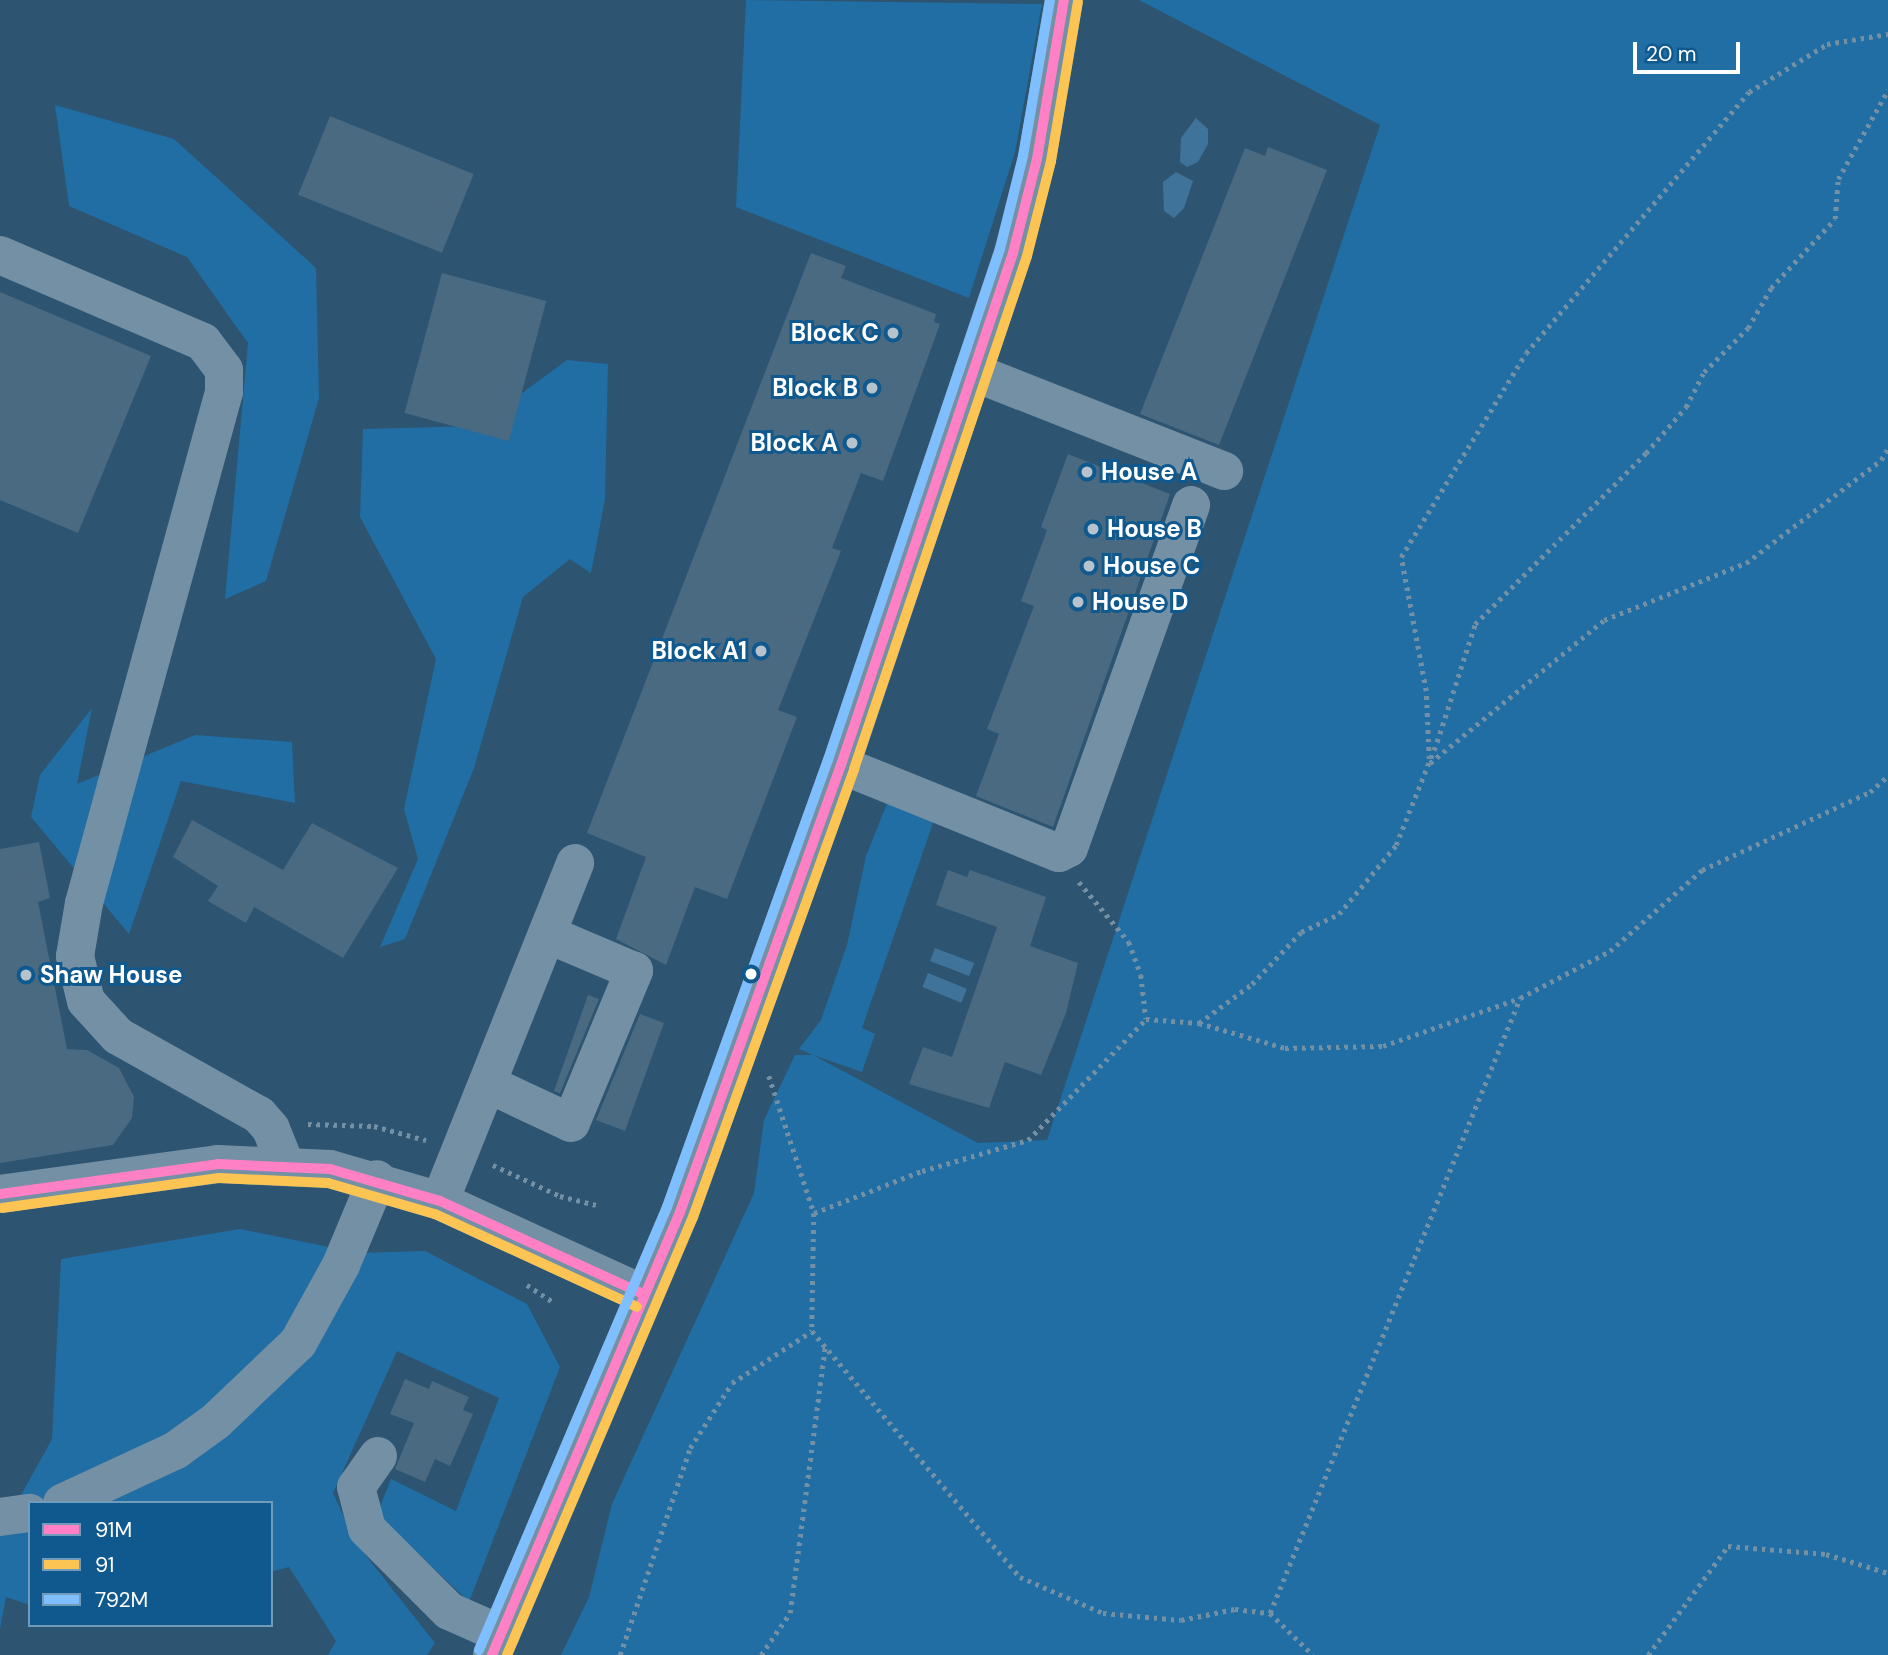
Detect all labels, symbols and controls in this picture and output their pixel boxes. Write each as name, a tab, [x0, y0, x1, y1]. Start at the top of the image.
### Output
scale bar	[1636, 28, 1743, 72]
text: 20 m	[1646, 40, 1697, 68]
place label: Block C	[791, 319, 879, 347]
marker: Block C	[885, 325, 901, 341]
place label: Block B	[772, 374, 858, 402]
marker: Block B	[864, 380, 880, 396]
place label: Block A	[751, 429, 838, 457]
marker: Block A	[844, 435, 860, 451]
place label: House A	[1101, 458, 1197, 486]
marker: House A	[1079, 464, 1095, 480]
place label: House B	[1107, 515, 1202, 543]
marker: House B	[1085, 521, 1101, 537]
place label: House C	[1103, 552, 1200, 580]
marker: House C	[1081, 558, 1097, 574]
place label: House D	[1092, 588, 1188, 616]
marker: House D	[1070, 594, 1086, 610]
place label: Block A1	[652, 637, 747, 665]
marker: Block A1	[753, 643, 769, 659]
place label: Shaw House	[40, 961, 182, 989]
marker: Shaw House	[18, 967, 34, 983]
unlabelled marker	[744, 967, 758, 981]
legend	[28, 1501, 273, 1627]
text: 91M	[95, 1516, 132, 1544]
text: 91	[95, 1551, 114, 1579]
text: 792M	[95, 1586, 148, 1614]

